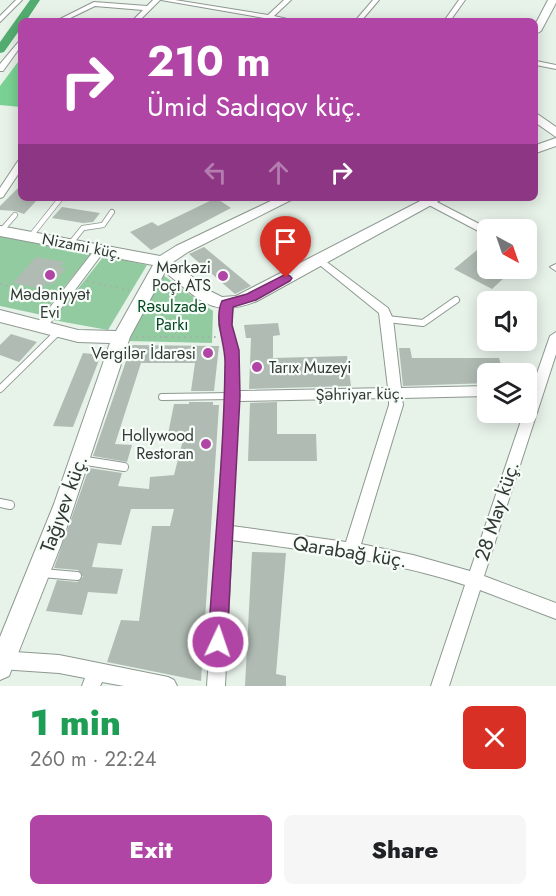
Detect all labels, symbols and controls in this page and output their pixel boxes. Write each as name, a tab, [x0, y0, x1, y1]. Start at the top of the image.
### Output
text: 210 m	[147, 31, 271, 92]
icon: right	[48, 42, 126, 120]
text: Ümid Sadıqov küç.	[147, 87, 362, 126]
icon: left	[199, 156, 232, 189]
icon: ahead	[262, 156, 295, 189]
icon: right	[325, 156, 358, 189]
pin	[260, 216, 311, 278]
north arrow	[477, 219, 537, 279]
map controls	[477, 219, 537, 423]
icon: arrive	[269, 225, 302, 258]
street label: Nizami küç.	[40, 227, 124, 265]
place label: Mərkəzi Poçt ATS	[152, 256, 211, 297]
marker: Mədəniyyət Evi	[43, 268, 57, 282]
marker: Mərkəzi Poçt ATS	[216, 269, 230, 283]
place label: Mədəniyyət Evi	[10, 283, 90, 324]
button: sound	[477, 291, 537, 351]
park label: Rəsulzadə Parkı	[137, 295, 207, 336]
place label: Vergilər İdarəsi	[91, 342, 196, 365]
marker: Vergilər İdarəsi	[201, 346, 215, 360]
place label: Tarıx Muzeyi	[269, 356, 351, 379]
marker: Tarıx Muzeyi	[250, 360, 264, 374]
button: layers	[477, 363, 537, 423]
street label: Şəhriyar küç.	[315, 382, 405, 406]
place label: Hollywood Restoran	[122, 424, 194, 465]
marker: Hollywood Restoran	[199, 437, 213, 451]
street label: Tağıyev küç.	[33, 451, 95, 557]
street label: 28 May küç.	[467, 457, 527, 565]
street label: Qarabağ küç.	[291, 529, 409, 575]
position arrow	[186, 610, 250, 674]
text: 1 min	[30, 696, 121, 748]
button: close	[463, 706, 526, 769]
text: 260 m · 22:24	[30, 745, 156, 774]
button: Exit	[30, 815, 272, 884]
button: Share	[284, 815, 526, 884]

